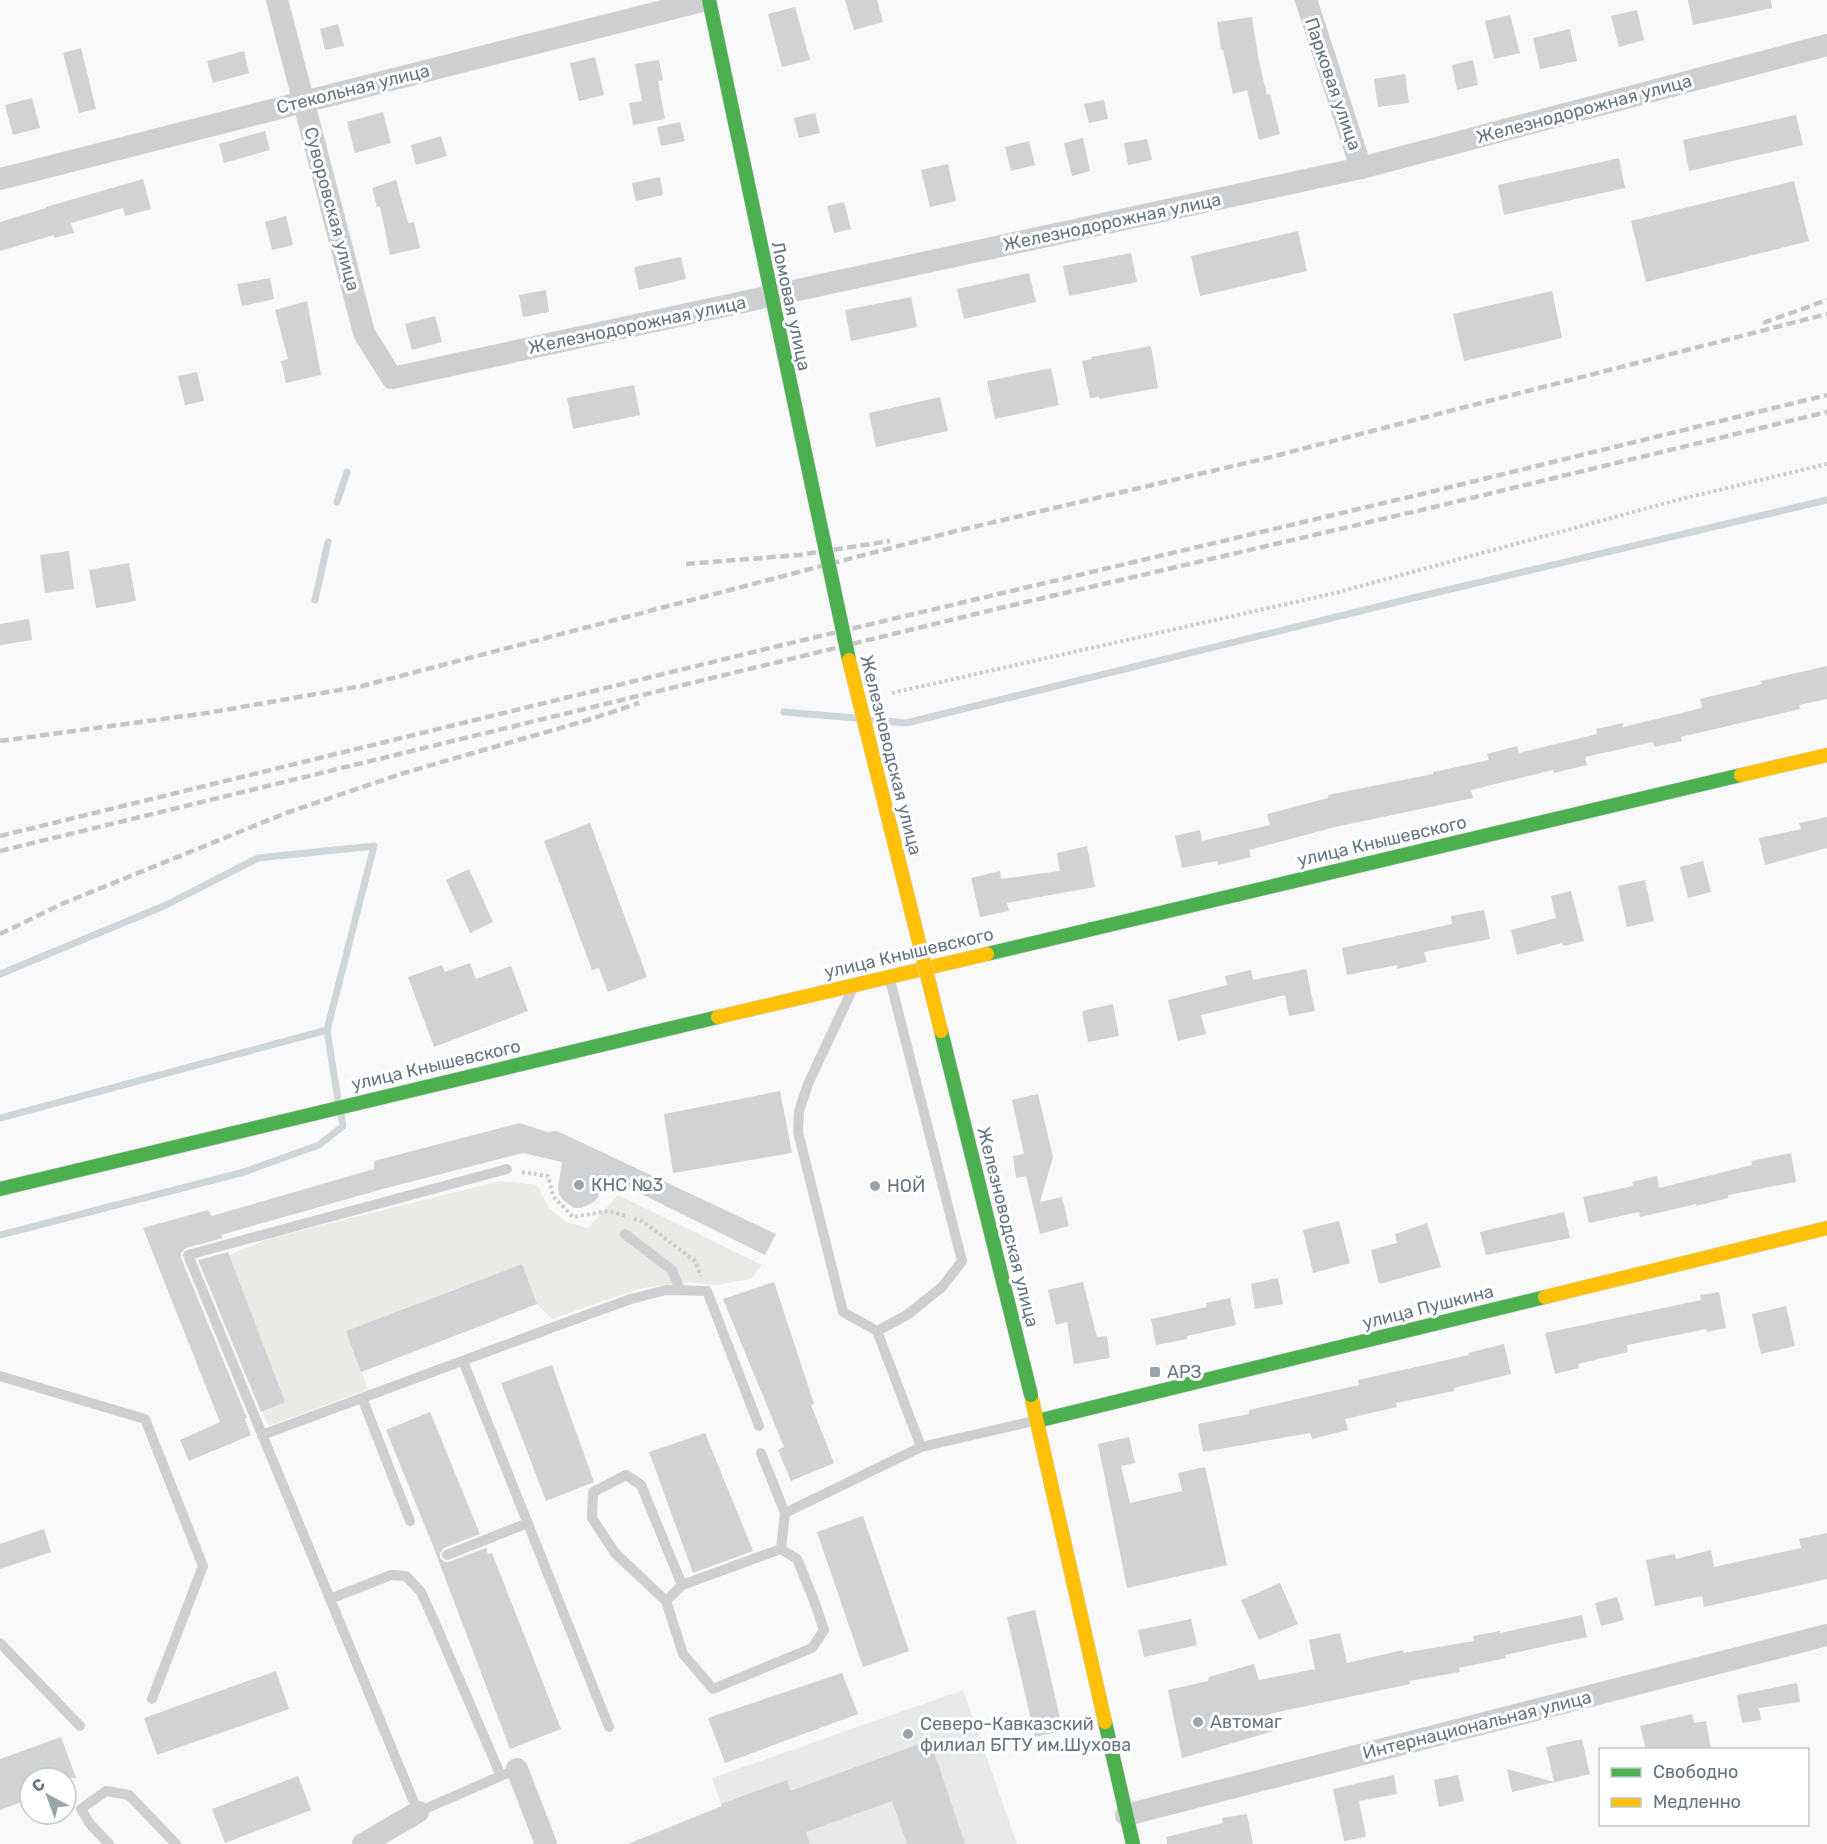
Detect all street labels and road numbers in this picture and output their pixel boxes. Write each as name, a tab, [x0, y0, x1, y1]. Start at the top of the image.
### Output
street label: Парковая улица	[1300, 15, 1366, 153]
street label: Стекольная улица	[274, 59, 432, 119]
street label: Железнодорожная улица	[1474, 70, 1694, 148]
street label: Суворовская улица	[300, 125, 364, 293]
street label: Железнодорожная улица	[1001, 188, 1223, 256]
street label: Ломовая улица	[767, 239, 815, 373]
street label: Железнодорожная улица	[526, 291, 748, 359]
street label: Железноводская улица	[855, 653, 927, 857]
street label: улица Кнышевского	[1295, 811, 1469, 871]
street label: улица Кнышевского	[822, 923, 996, 983]
street label: улица Кнышевского	[349, 1035, 523, 1095]
street label: Железноводская улица	[972, 1125, 1044, 1329]
street label: улица Пушкина	[1360, 1280, 1496, 1334]
street label: Интернациональная улица	[1360, 1686, 1594, 1764]

